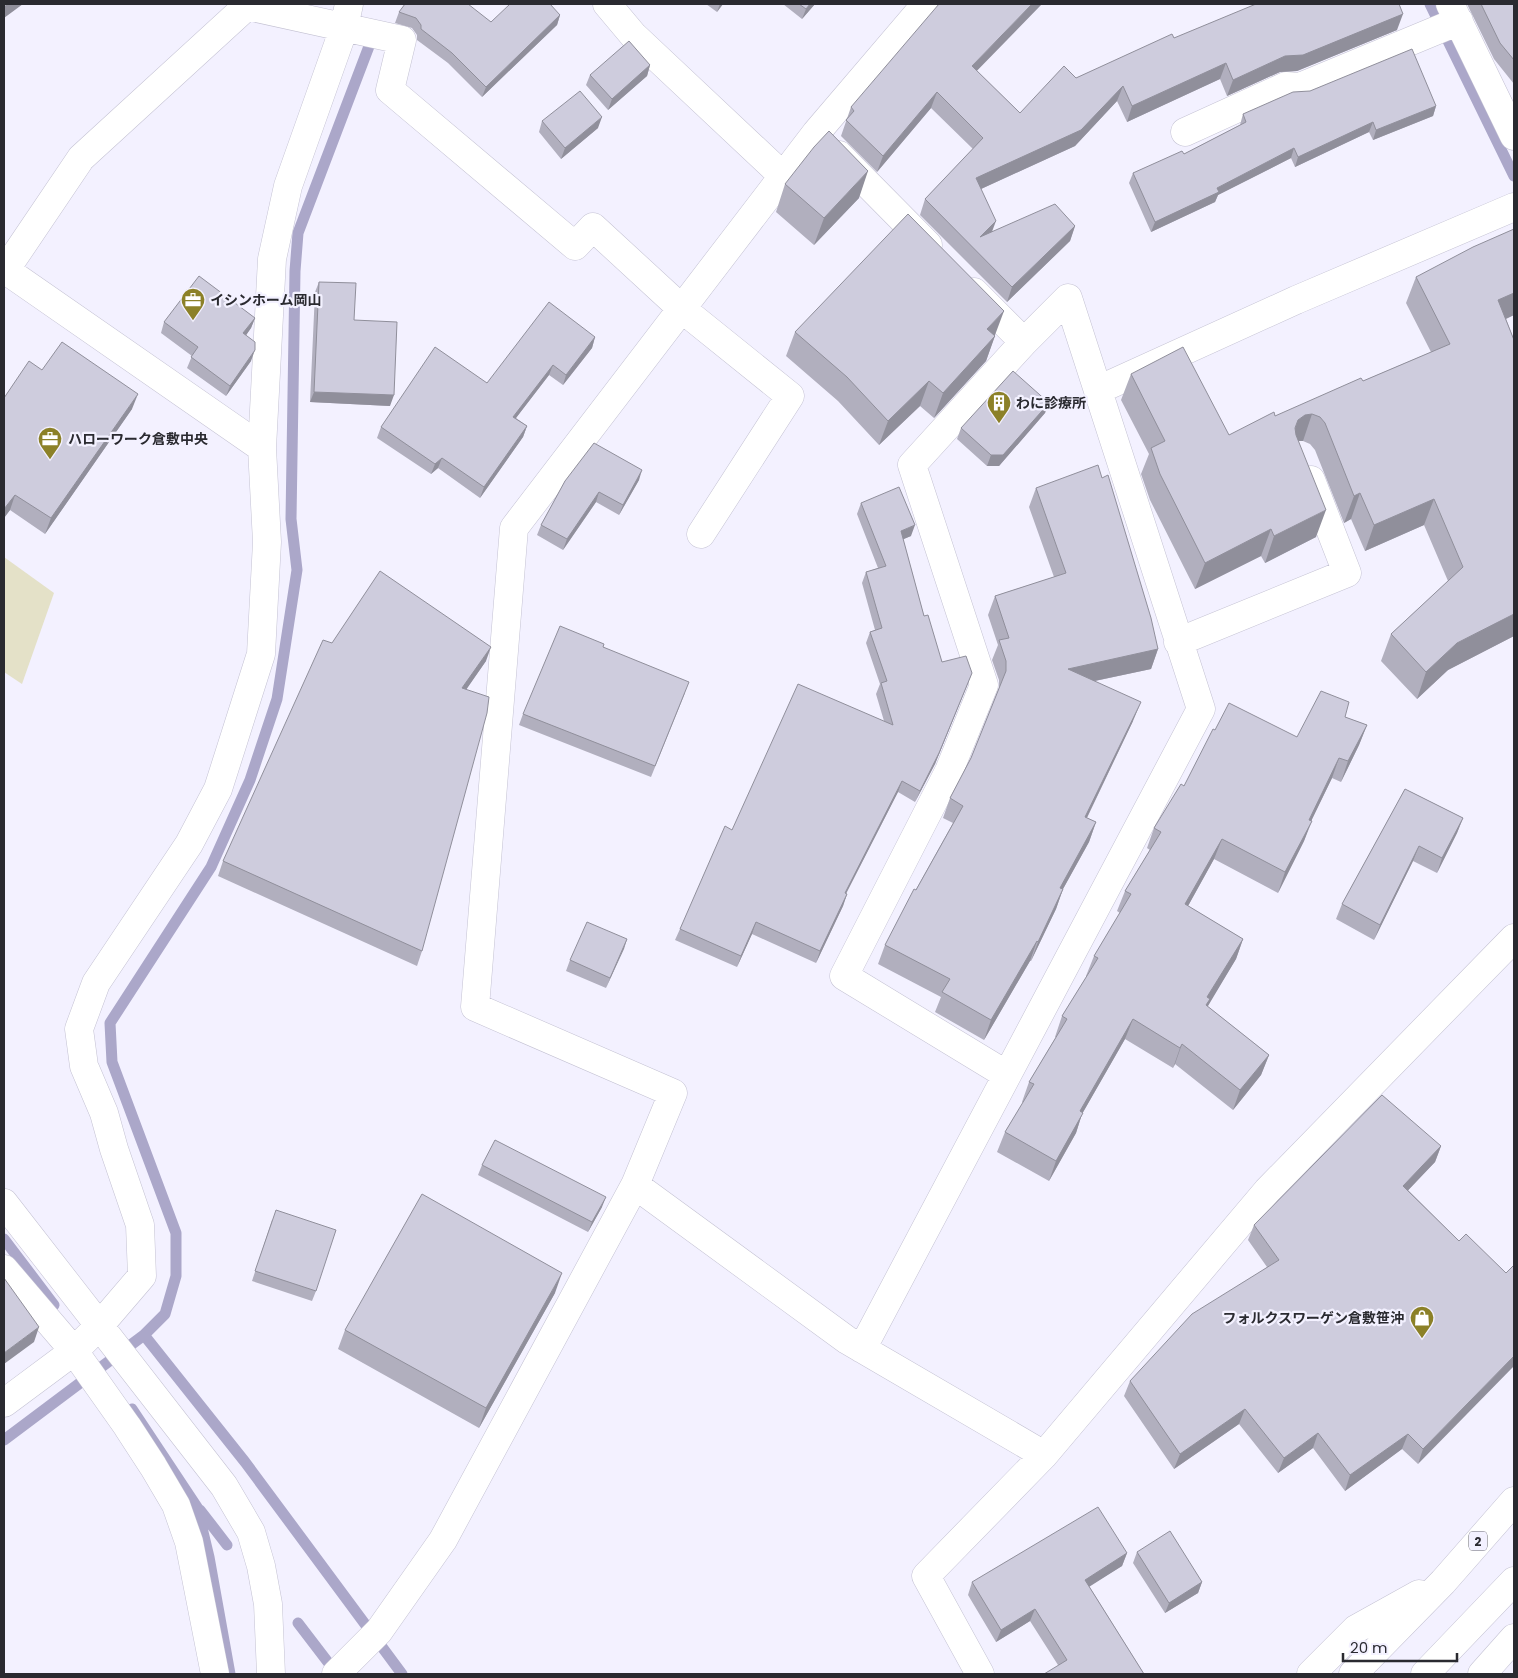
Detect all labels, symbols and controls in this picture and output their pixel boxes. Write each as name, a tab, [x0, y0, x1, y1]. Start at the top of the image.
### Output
office icon: イシンホーム岡山	[180, 287, 206, 321]
place label: イシンホーム岡山	[210, 290, 322, 310]
building icon: わに診療所	[986, 390, 1012, 424]
place label: わに診療所	[1016, 393, 1086, 413]
office icon: ハローワーク倉敷中央	[37, 426, 63, 460]
place label: ハローワーク倉敷中央	[68, 429, 208, 449]
shop icon: フォルクスワーゲン倉敷笹沖	[1409, 1305, 1435, 1339]
place label: フォルクスワーゲン倉敷笹沖	[1222, 1308, 1404, 1328]
road number: 2	[1469, 1532, 1487, 1550]
scale bar	[1343, 1630, 1457, 1662]
text: 20 m	[1350, 1637, 1388, 1658]

